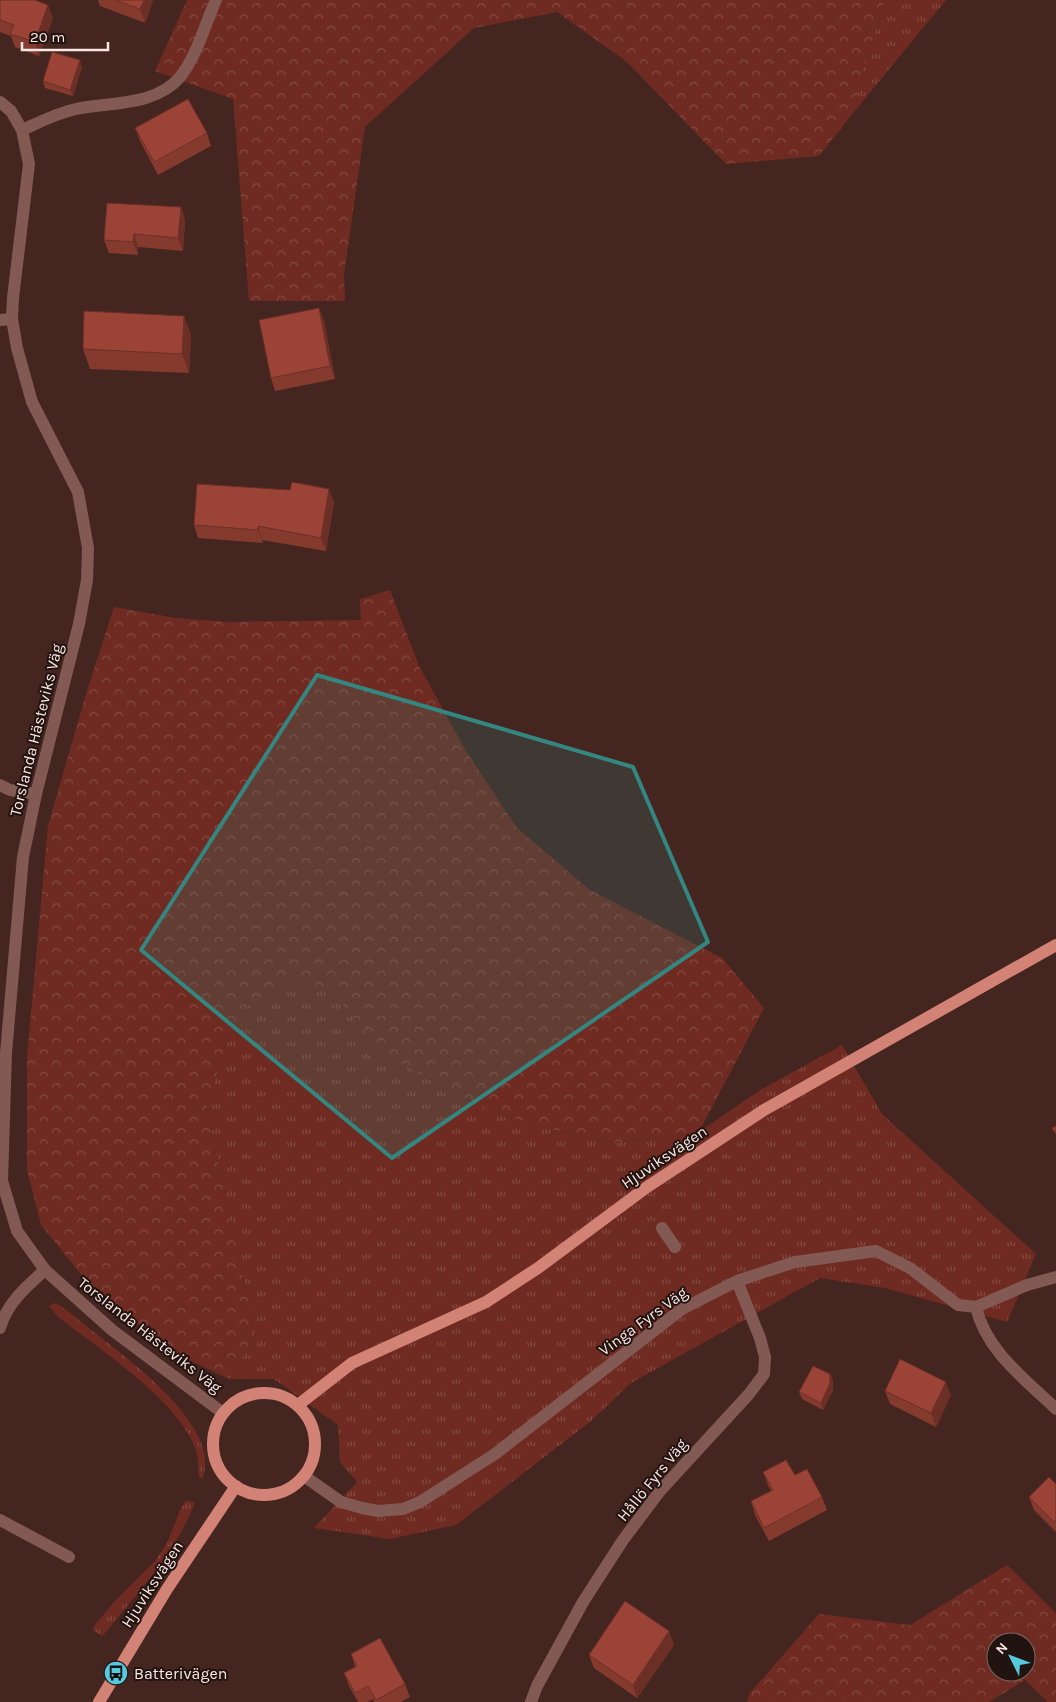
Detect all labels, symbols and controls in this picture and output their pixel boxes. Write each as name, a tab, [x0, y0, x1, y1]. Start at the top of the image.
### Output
scale bar	[22, 20, 109, 52]
text: 20 m	[30, 28, 65, 46]
street label: Torslanda Hästeviks Väg	[5, 642, 67, 818]
street label: Hjuviksvägen	[617, 1121, 711, 1193]
street label: Torslanda Hästeviks Väg	[74, 1273, 226, 1397]
street label: Vinga Fyrs Väg	[595, 1283, 691, 1359]
street label: Hållö Fyrs Väg	[613, 1435, 691, 1525]
street label: Hjuviksvägen	[117, 1537, 187, 1631]
north arrow	[986, 1632, 1036, 1682]
text: N	[992, 1639, 1011, 1658]
bus stop icon: Batterivägen	[103, 1660, 129, 1686]
place label: Batterivägen	[134, 1664, 227, 1683]

